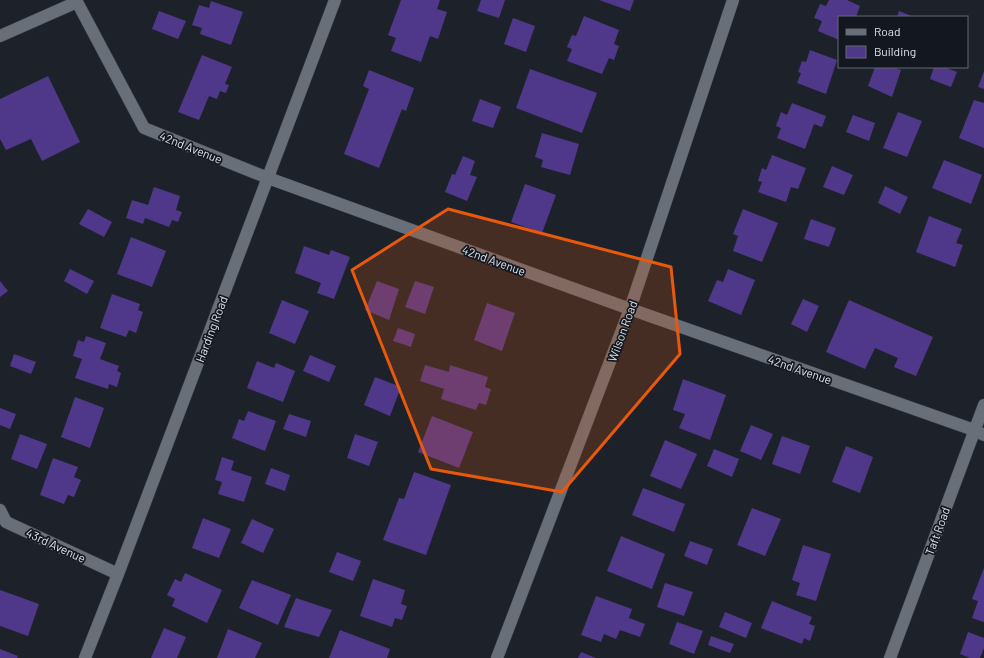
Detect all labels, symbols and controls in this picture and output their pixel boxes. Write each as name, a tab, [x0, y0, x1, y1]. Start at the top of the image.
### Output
legend	[838, 16, 968, 68]
text: Road	[874, 24, 901, 38]
text: Building	[874, 44, 916, 58]
street label: 42nd Avenue	[158, 128, 224, 166]
street label: 42nd Avenue	[460, 242, 528, 278]
street label: Harding Road	[192, 294, 230, 364]
street label: Wilson Road	[604, 298, 640, 364]
street label: 42nd Avenue	[766, 352, 834, 386]
street label: Taft Road	[922, 505, 952, 557]
street label: 43rd Avenue	[24, 525, 88, 565]

